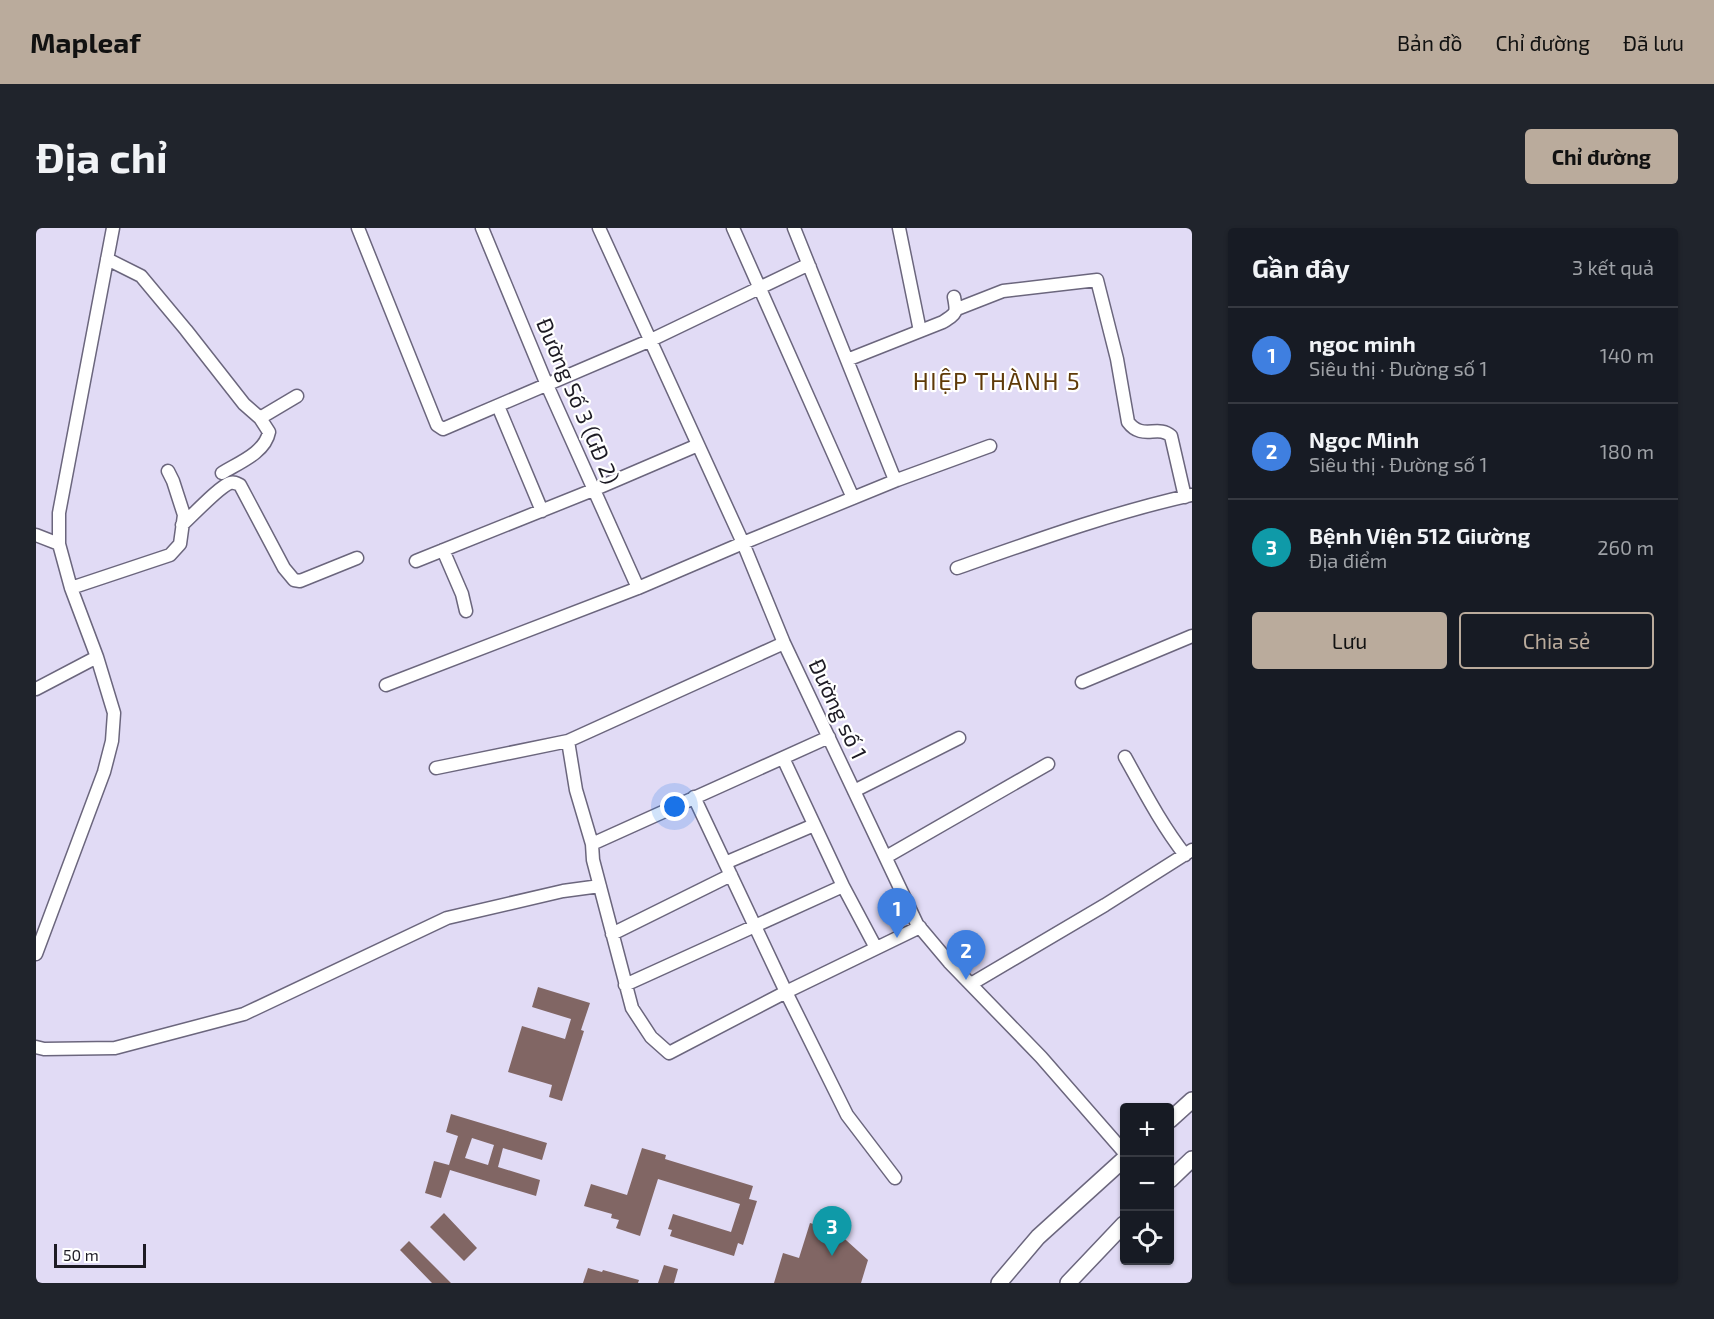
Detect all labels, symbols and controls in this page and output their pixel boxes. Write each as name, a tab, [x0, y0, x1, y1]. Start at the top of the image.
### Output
text: Mapleaf	[30, 25, 141, 59]
text: Bản đồ	[1397, 30, 1462, 55]
text: Chỉ đường	[1495, 30, 1590, 55]
text: Đã lưu	[1623, 30, 1684, 55]
button: Chỉ đường	[1525, 129, 1678, 184]
text: Địa chỉ	[36, 131, 168, 181]
text: Gần đây	[1252, 252, 1350, 283]
text: 3 kết quả	[1572, 255, 1654, 279]
street label: Đường Số 3 (GĐ 2)	[532, 314, 626, 488]
text: ngoc minh	[1309, 330, 1416, 356]
text: 1	[1267, 343, 1276, 367]
text: 140 m	[1600, 343, 1654, 367]
text: Siêu thị · Đường số 1	[1309, 356, 1487, 380]
district label: HIỆP THÀNH 5	[913, 366, 1081, 395]
text: Ngọc Minh	[1309, 426, 1419, 452]
text: 2	[1266, 439, 1277, 463]
text: 180 m	[1600, 439, 1654, 463]
text: Siêu thị · Đường số 1	[1309, 452, 1487, 476]
text: Bệnh Viện 512 Giường	[1309, 522, 1530, 548]
text: 3	[1266, 535, 1277, 559]
text: 260 m	[1597, 535, 1654, 559]
text: Địa điểm	[1309, 548, 1387, 572]
button: Lưu	[1252, 612, 1447, 669]
button: Chia sẻ	[1459, 612, 1654, 669]
street label: Đường số 1	[804, 654, 873, 763]
your location	[660, 792, 689, 821]
pin: 1	[878, 888, 916, 938]
pin: 2	[946, 930, 986, 980]
map controls	[1120, 1103, 1174, 1265]
button: +	[1120, 1103, 1174, 1157]
button: −	[1120, 1157, 1174, 1211]
pin: 3	[812, 1206, 852, 1256]
button: locate	[1120, 1211, 1174, 1265]
scale bar	[54, 1241, 146, 1268]
text: 50 m	[63, 1245, 99, 1264]

